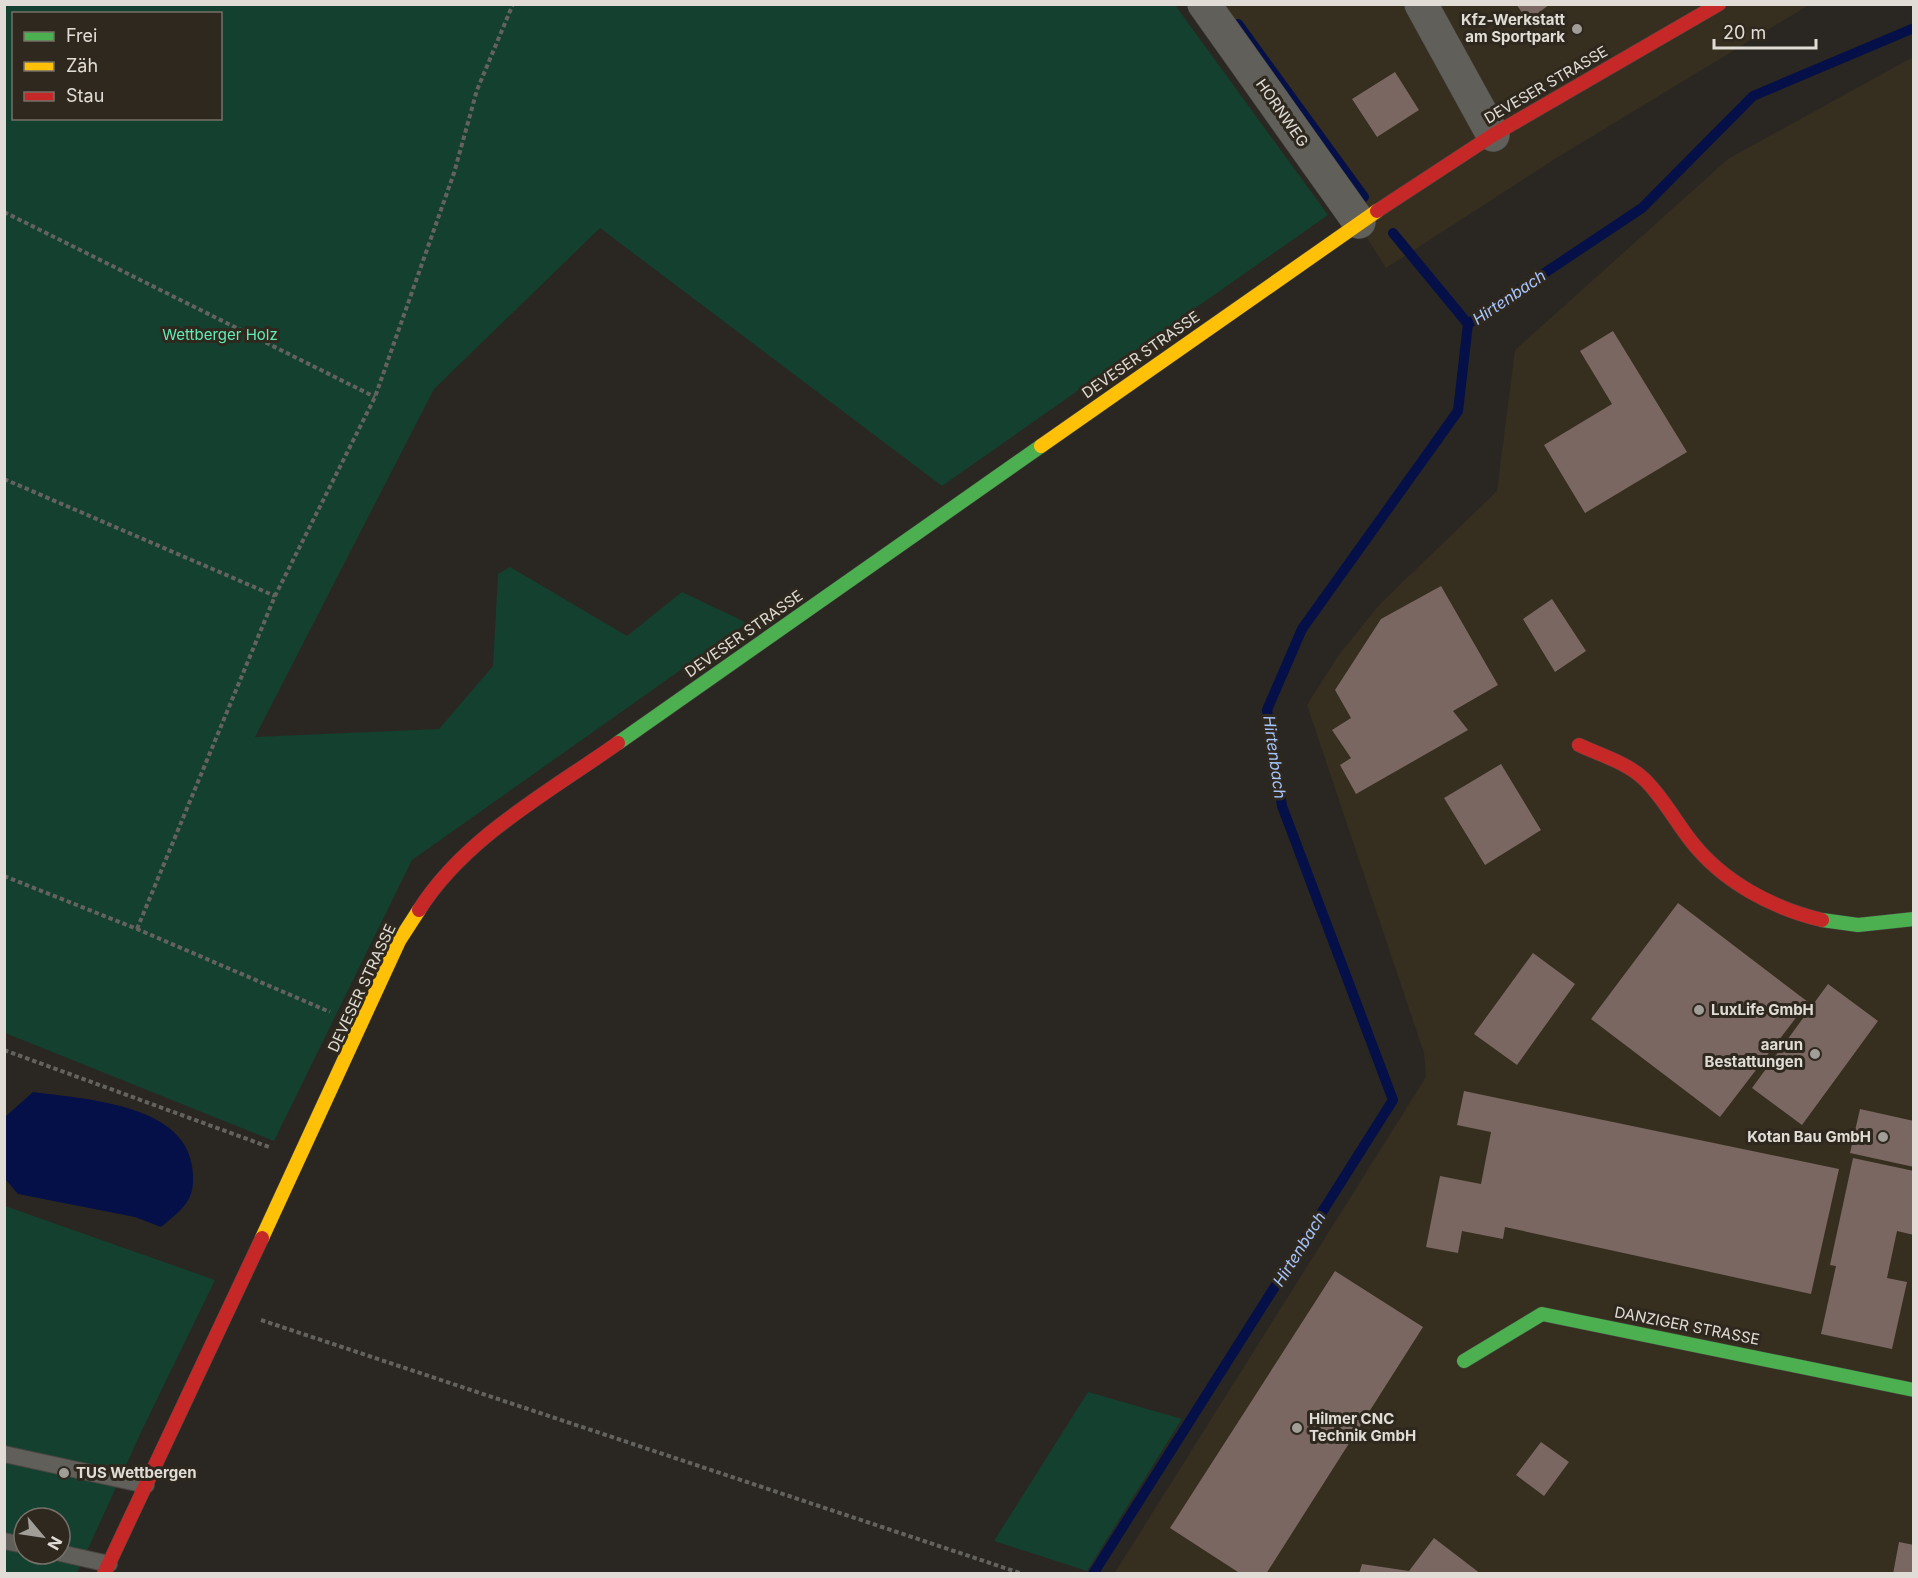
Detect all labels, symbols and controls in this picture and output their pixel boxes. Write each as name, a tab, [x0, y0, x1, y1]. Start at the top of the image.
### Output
place label: Kfz-Werkstatt am Sportpark	[1461, 10, 1565, 46]
legend	[12, 12, 222, 120]
scale bar	[1714, 12, 1816, 50]
marker: Kfz-Werkstatt am Sportpark	[1570, 22, 1584, 36]
text: 20 m	[1723, 22, 1766, 43]
text: Frei	[66, 25, 97, 46]
street label: DEVESER STRASSE	[1481, 42, 1611, 128]
text: Zäh	[66, 55, 98, 76]
street label: HORNWEG	[1252, 75, 1313, 150]
text: Stau	[66, 85, 104, 106]
water label: Hirtenbach	[1469, 265, 1549, 329]
street label: DEVESER STRASSE	[1078, 307, 1203, 402]
park label: Wettberger Holz	[162, 325, 278, 344]
street label: DEVESER STRASSE	[681, 586, 806, 681]
water label: Hirtenbach	[1259, 714, 1291, 800]
street label: DEVESER STRASSE	[324, 921, 400, 1055]
place label: LuxLife GmbH	[1711, 1000, 1814, 1019]
marker: LuxLife GmbH	[1692, 1003, 1706, 1017]
place label: aarun Bestattungen	[1705, 1035, 1803, 1071]
marker: aarun Bestattungen	[1808, 1047, 1822, 1061]
place label: Kotan Bau GmbH	[1747, 1127, 1871, 1146]
marker: Kotan Bau GmbH	[1876, 1130, 1890, 1144]
water label: Hirtenbach	[1268, 1208, 1330, 1290]
street label: DANZIGER STRASSE	[1613, 1302, 1761, 1349]
place label: Hilmer CNC Technik GmbH	[1309, 1409, 1416, 1445]
marker: Hilmer CNC Technik GmbH	[1290, 1421, 1304, 1435]
place label: TUS Wettbergen	[76, 1463, 197, 1482]
marker: TUS Wettbergen	[57, 1466, 71, 1480]
north arrow	[12, 1506, 72, 1566]
text: N	[43, 1533, 67, 1553]

